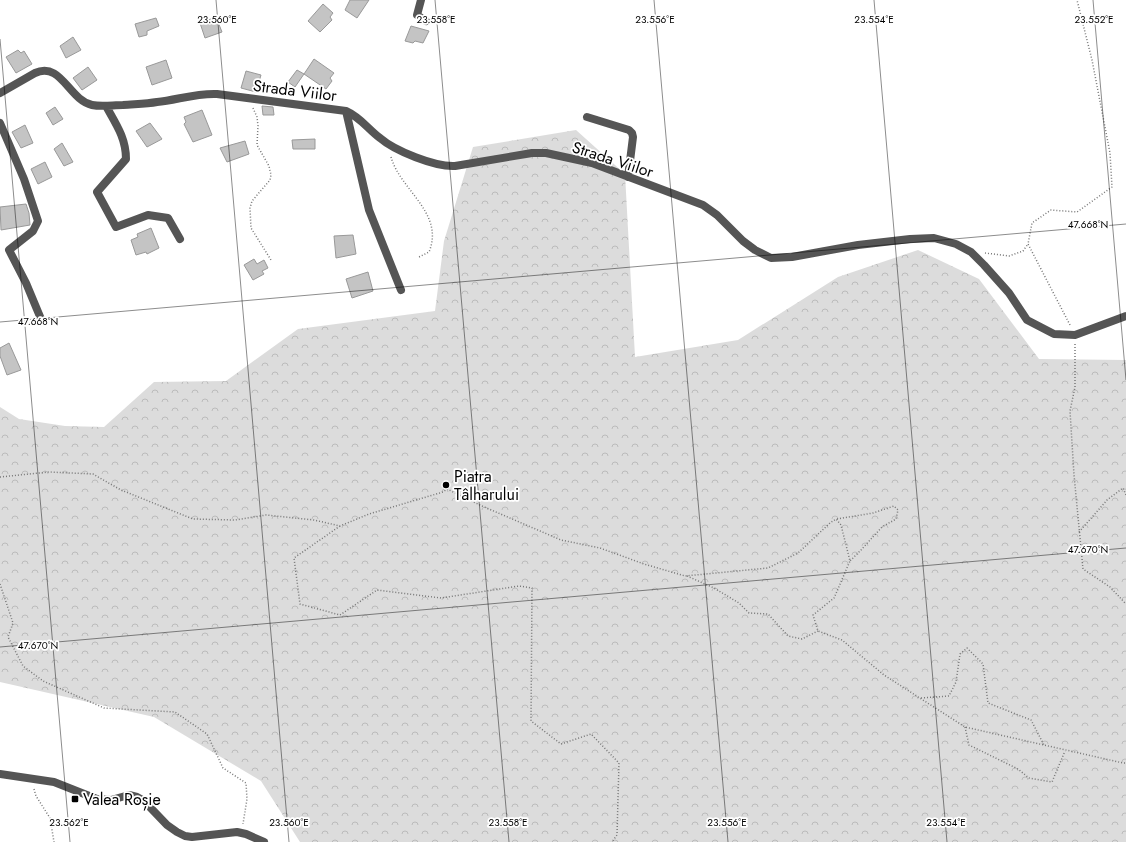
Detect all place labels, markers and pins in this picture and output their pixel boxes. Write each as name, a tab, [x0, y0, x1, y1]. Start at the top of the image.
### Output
place label: Piatra Tâlharului	[454, 465, 519, 506]
marker: Piatra Tâlharului	[441, 480, 451, 490]
place label: Valea Roșie	[83, 788, 161, 811]
marker: Valea Roșie	[70, 794, 80, 804]

